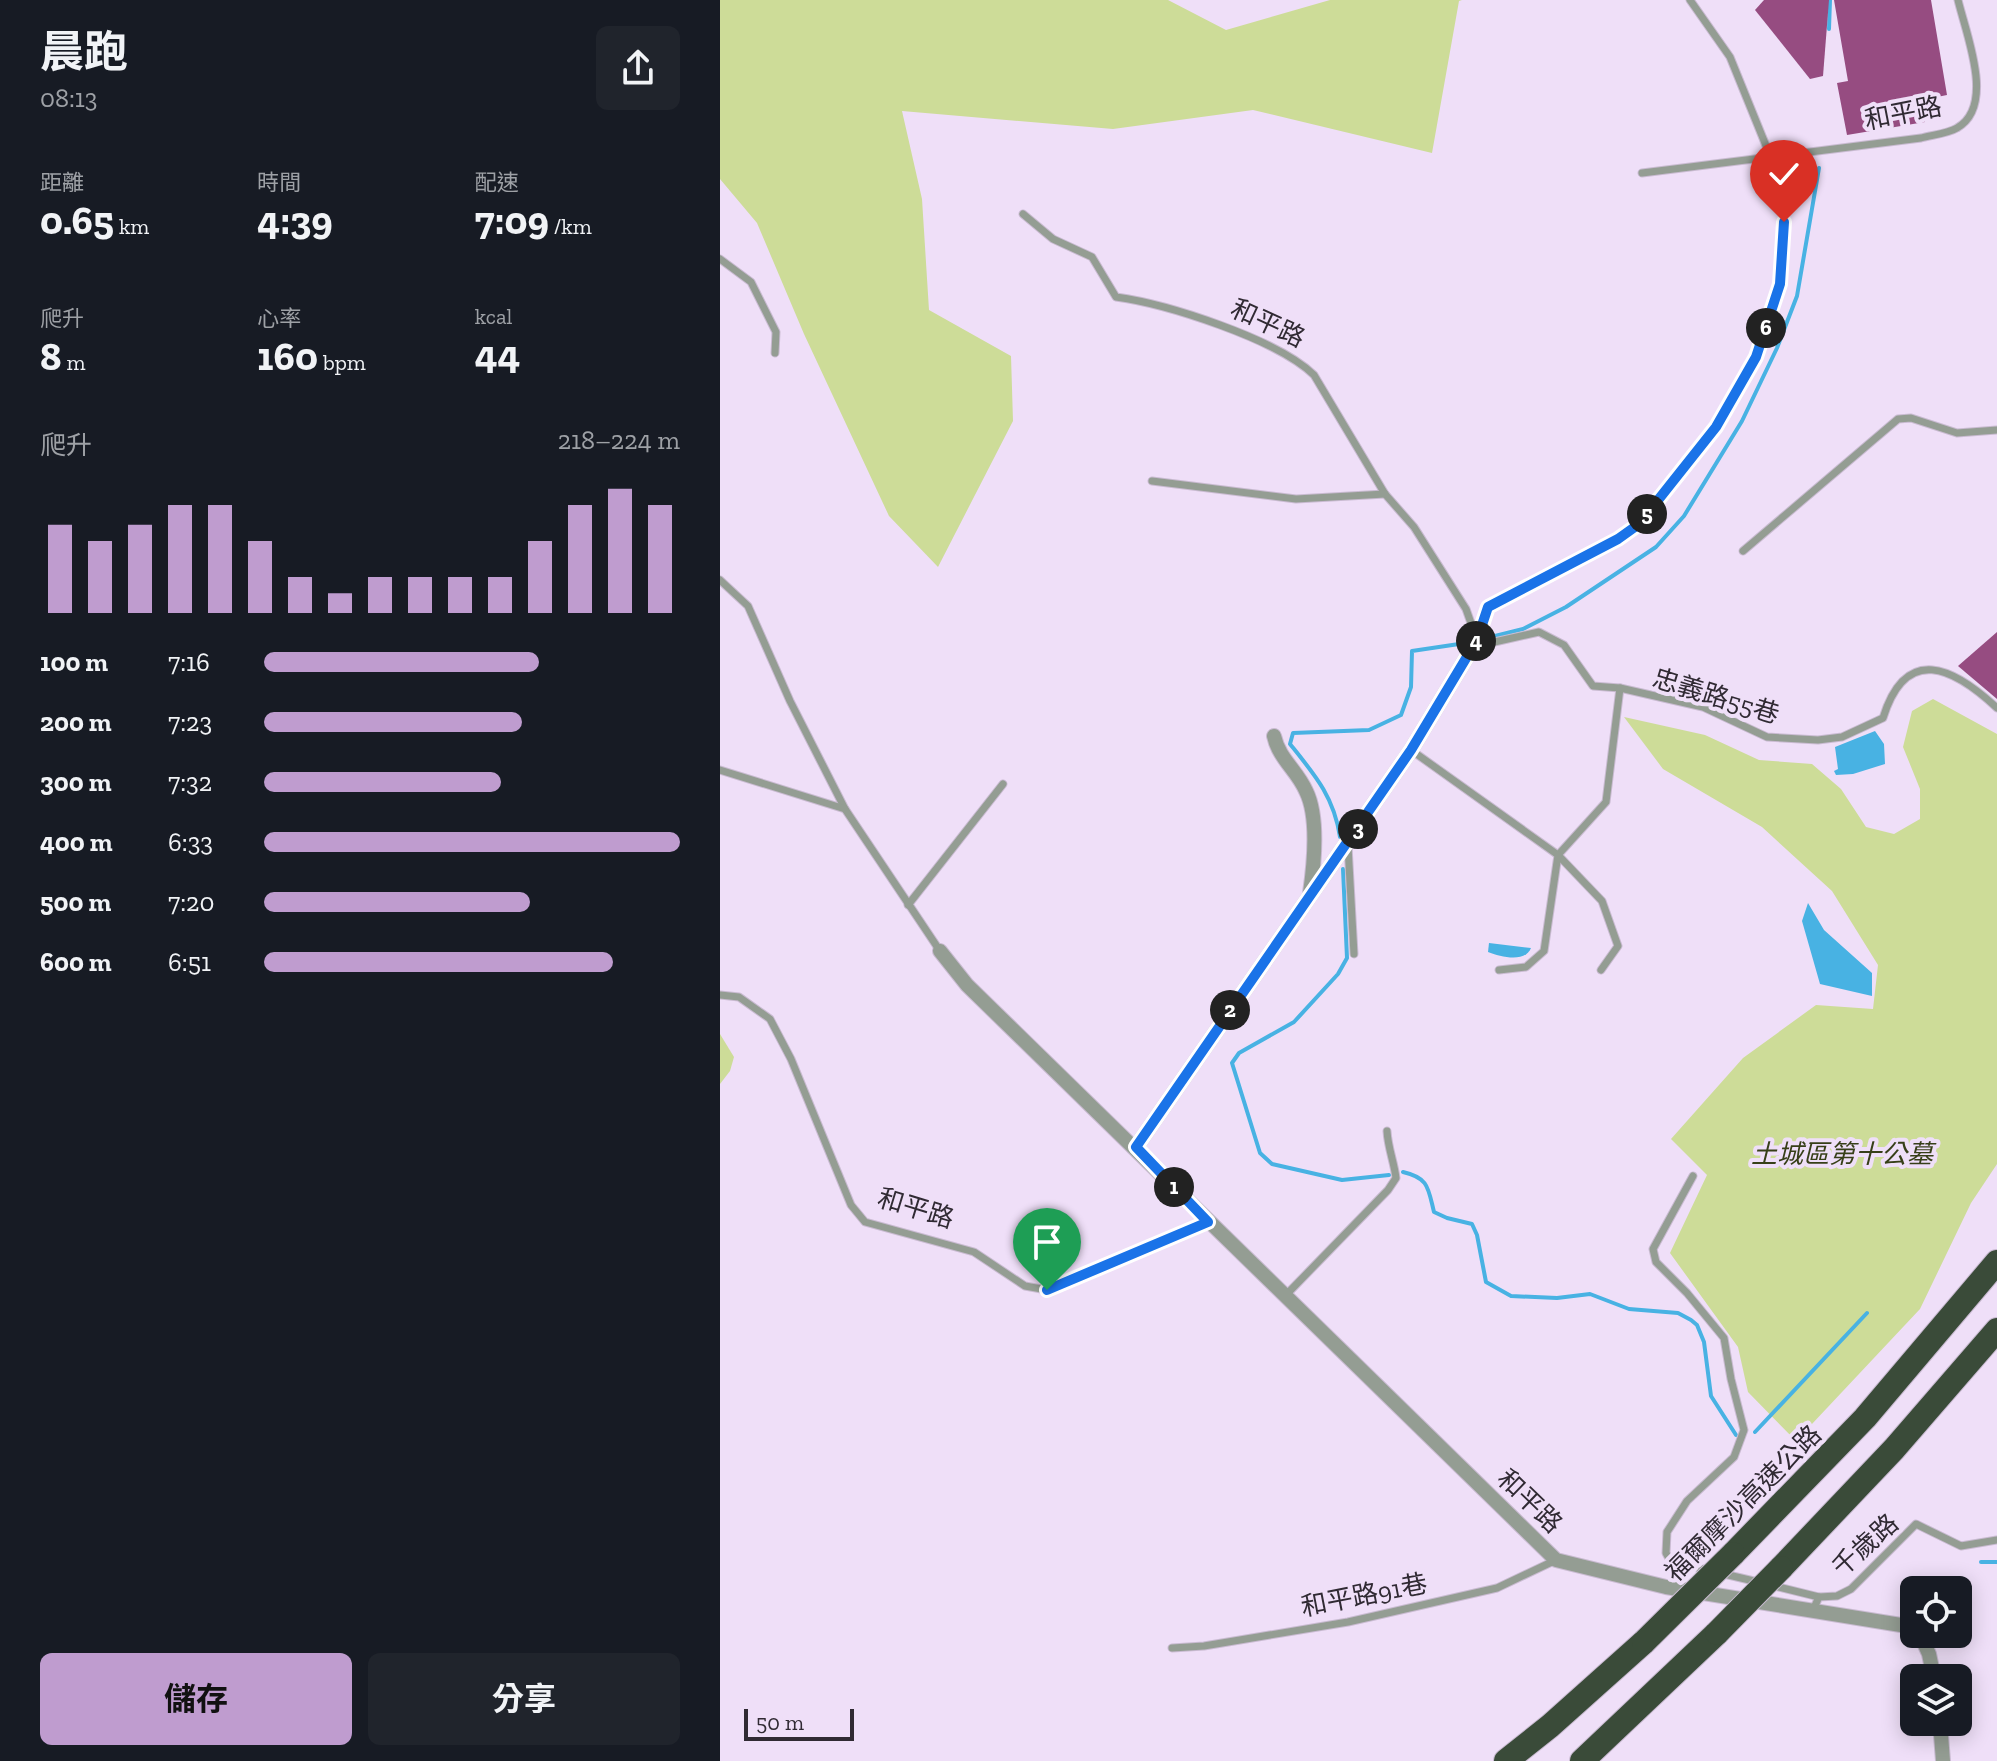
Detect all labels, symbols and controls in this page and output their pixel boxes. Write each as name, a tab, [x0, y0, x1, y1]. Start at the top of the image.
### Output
text: 晨跑	[40, 25, 128, 78]
button: share	[596, 26, 680, 110]
text: 08:13	[40, 82, 98, 114]
street label: 和平路	[1862, 90, 1944, 136]
pin	[1750, 140, 1818, 222]
icon: check	[1762, 152, 1806, 196]
text: 距離	[40, 169, 84, 196]
text: 時間	[257, 169, 301, 196]
text: 配速	[475, 169, 519, 196]
text: 0.65	[40, 196, 114, 244]
text: 4:39	[257, 196, 333, 244]
text: 7:09	[475, 196, 549, 244]
text: km	[114, 213, 149, 240]
text: /km	[549, 213, 592, 240]
street label: 和平路	[1226, 292, 1310, 354]
text: kcal	[475, 303, 512, 330]
text: 爬升	[40, 305, 84, 332]
text: 心率	[257, 305, 301, 332]
pin: 6	[1746, 308, 1786, 348]
text: 6	[1760, 314, 1772, 341]
text: 44	[475, 330, 520, 378]
text: 8	[40, 332, 62, 380]
text: 160	[257, 332, 318, 380]
text: m	[62, 349, 86, 376]
text: bpm	[318, 349, 366, 376]
text: 218–224 m	[558, 424, 680, 456]
text: 爬升	[40, 429, 92, 461]
pin: 5	[1627, 494, 1667, 534]
text: 5	[1641, 500, 1653, 527]
pin: 4	[1456, 621, 1496, 661]
text: 4	[1470, 627, 1482, 654]
text: 100 m	[40, 646, 108, 678]
text: 7:16	[168, 646, 210, 678]
street label: 忠義路55巷	[1649, 662, 1783, 730]
text: 200 m	[40, 706, 112, 738]
text: 7:23	[168, 706, 212, 738]
text: 300 m	[40, 766, 111, 798]
text: 7:32	[168, 766, 212, 798]
pin: 3	[1338, 809, 1378, 849]
text: 3	[1352, 815, 1364, 842]
text: 400 m	[40, 826, 112, 858]
text: 6:33	[168, 826, 213, 858]
text: 500 m	[40, 886, 111, 918]
text: 7:20	[168, 886, 214, 918]
text: 600 m	[40, 946, 112, 978]
text: 6:51	[168, 946, 211, 978]
pin: 2	[1210, 990, 1250, 1030]
text: 2	[1224, 996, 1236, 1023]
park label: 土城區第十公墓	[1751, 1138, 1937, 1170]
pin: 1	[1154, 1167, 1194, 1207]
text: 1	[1170, 1173, 1178, 1200]
street label: 和平路	[874, 1181, 958, 1235]
pin	[1013, 1208, 1081, 1290]
icon: arrive	[1025, 1220, 1069, 1264]
street label: 福爾摩沙高速公路	[1658, 1418, 1828, 1588]
street label: 和平路	[1491, 1462, 1569, 1540]
street label: 千歲路	[1825, 1507, 1905, 1583]
street label: 和平路91巷	[1298, 1567, 1430, 1623]
map controls	[1900, 1576, 1972, 1736]
button: locate	[1900, 1576, 1972, 1648]
button: 儲存	[40, 1653, 352, 1745]
button: 分享	[368, 1653, 680, 1745]
button: layers	[1900, 1664, 1972, 1736]
scale bar	[744, 1705, 854, 1741]
text: 50 m	[756, 1709, 804, 1736]

